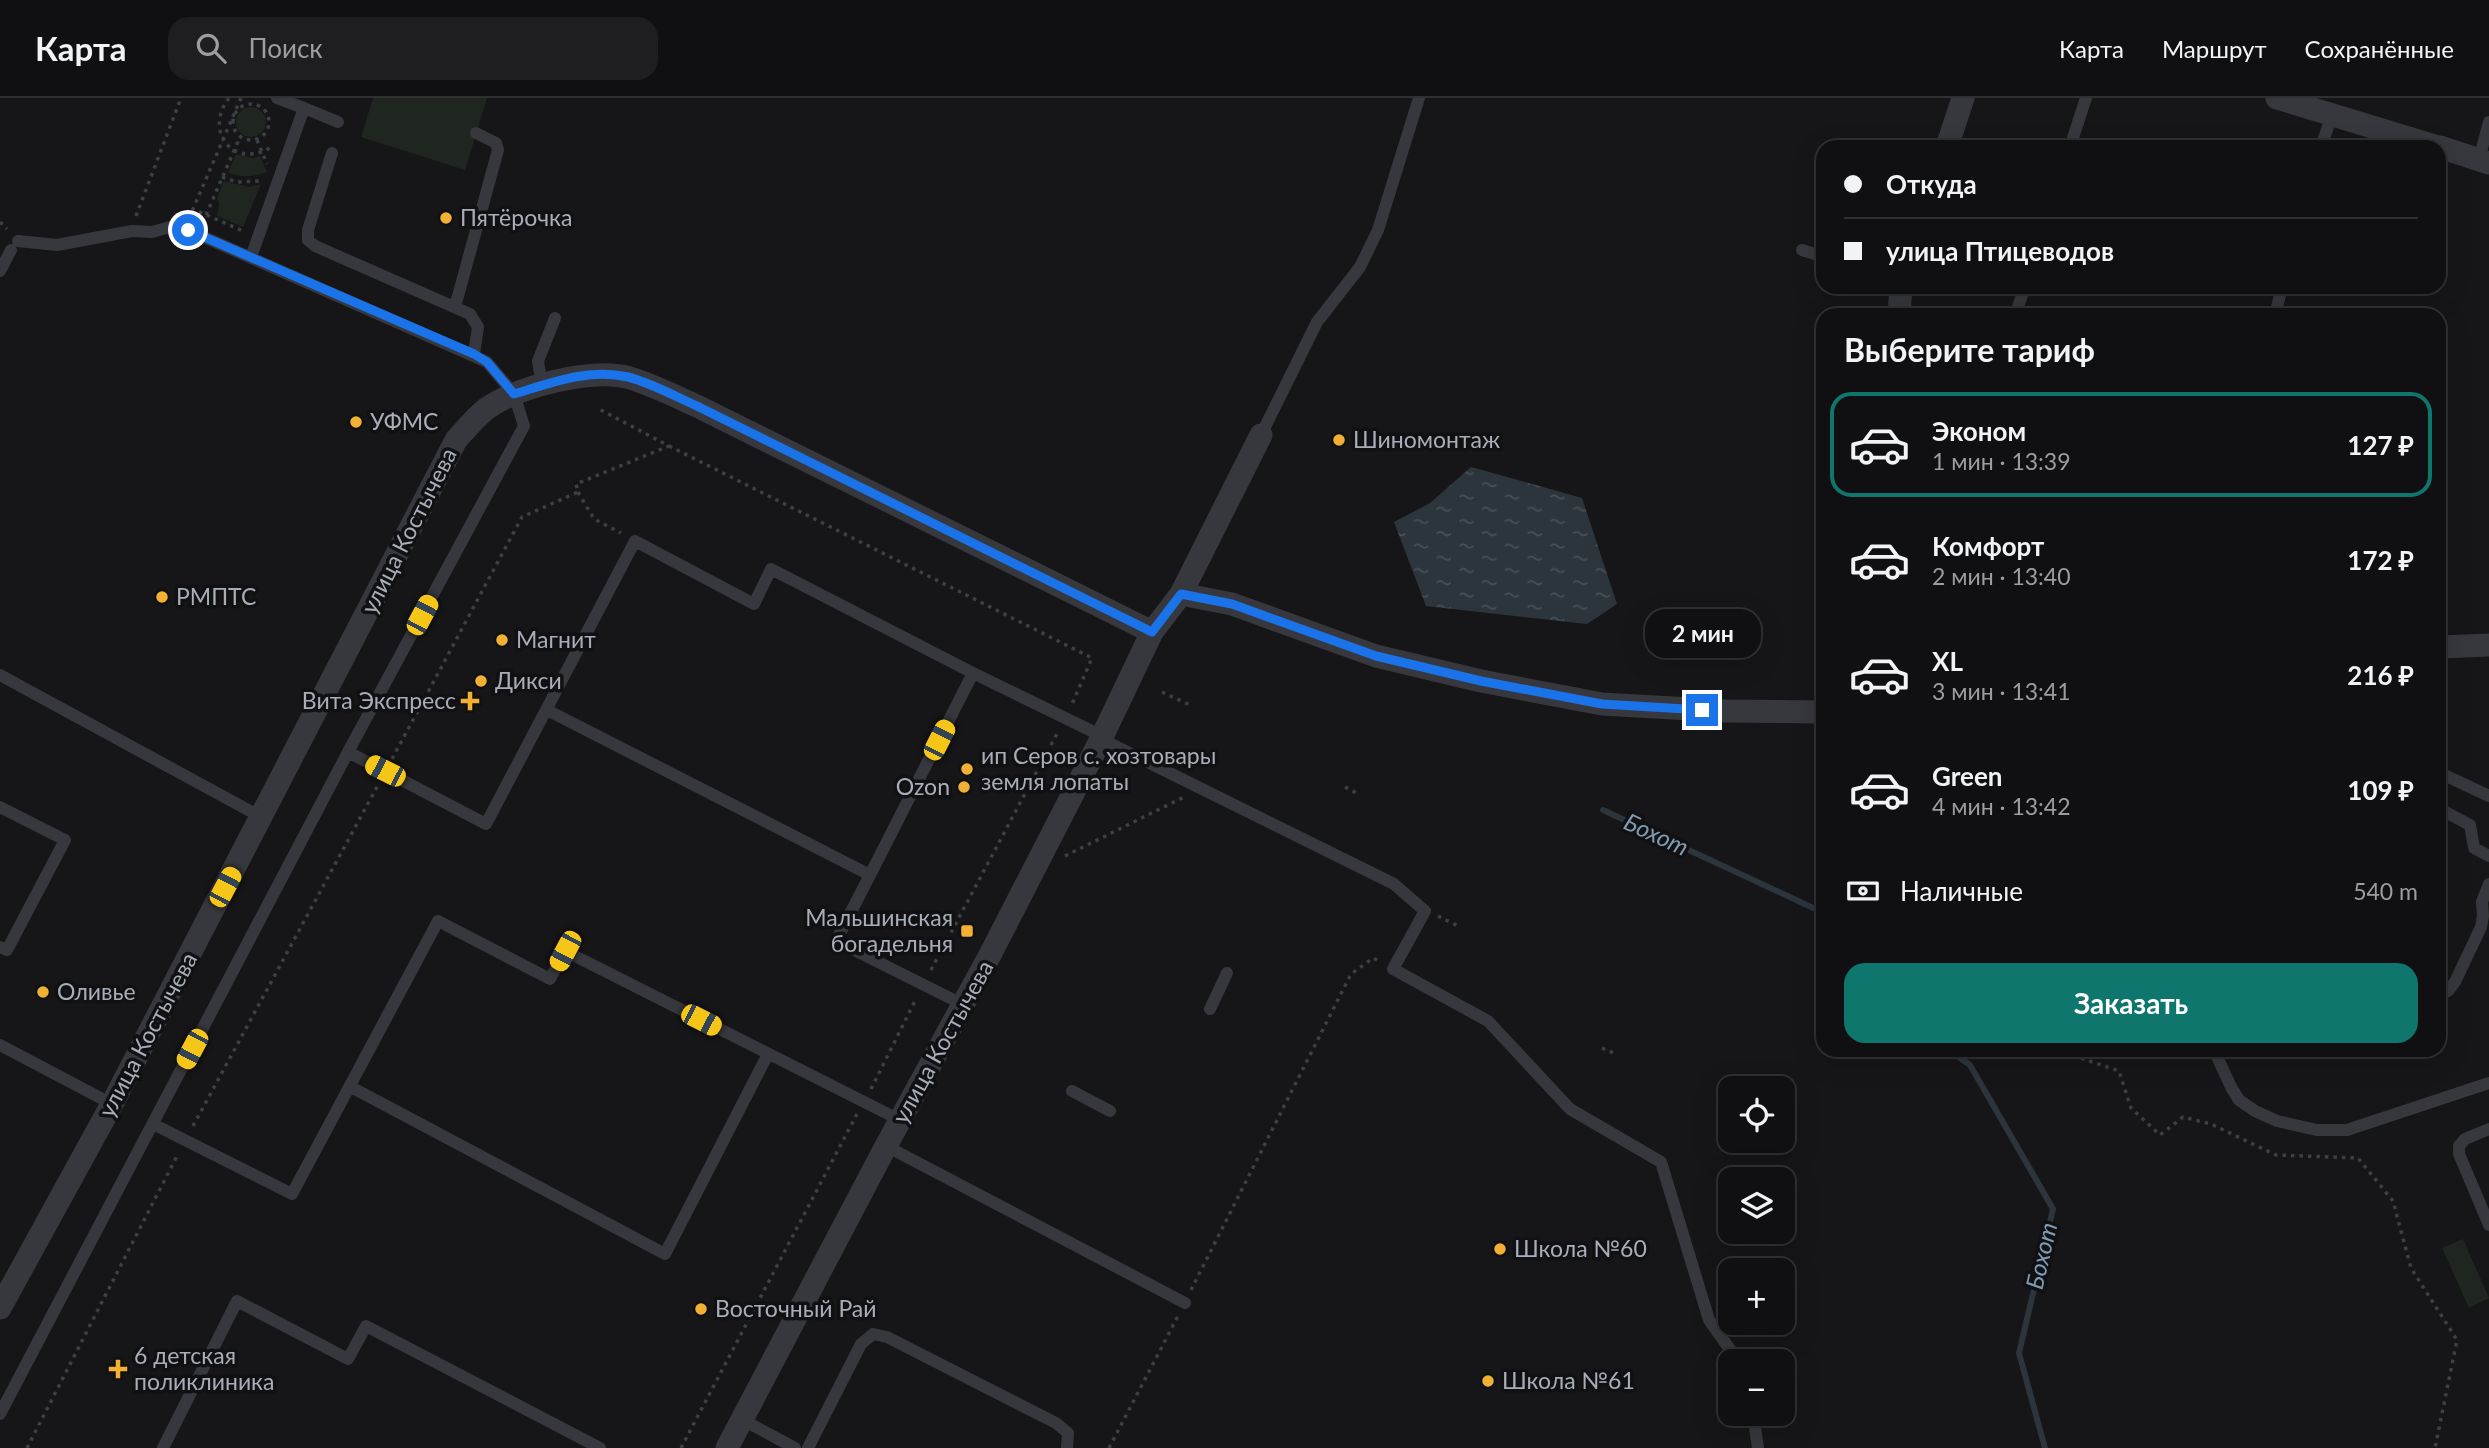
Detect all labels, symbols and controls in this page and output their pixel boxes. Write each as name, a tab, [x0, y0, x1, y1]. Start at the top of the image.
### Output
search box	[168, 17, 658, 80]
text: Карта	[35, 28, 126, 68]
icon: search	[192, 29, 230, 67]
text: Поиск	[248, 32, 323, 64]
text: Карта	[2059, 34, 2124, 63]
text: Маршрут	[2162, 34, 2267, 63]
text: Сохранённые	[2305, 34, 2454, 63]
text: Откуда	[1886, 168, 1977, 200]
place label: Пятёрочка	[460, 203, 572, 231]
marker: Пятёрочка	[438, 210, 454, 226]
route start	[172, 214, 204, 246]
text: улица Птицеводов	[1886, 235, 2114, 267]
text: Выберите тариф	[1844, 330, 2095, 369]
place label: УФМС	[370, 407, 438, 435]
icon: car	[1848, 413, 1911, 476]
marker: УФМС	[348, 414, 364, 430]
text: Эконом	[1932, 415, 2026, 447]
place label: Шиномонтаж	[1353, 425, 1500, 453]
text: 127 ₽	[2347, 429, 2414, 461]
marker: Шиномонтаж	[1331, 432, 1347, 448]
street label: улица Костычева	[354, 443, 462, 618]
text: 1 мин · 13:39	[1932, 447, 2071, 475]
icon: car	[1848, 528, 1911, 591]
text: Комфорт	[1932, 530, 2044, 562]
text: 172 ₽	[2347, 544, 2414, 576]
text: 2 мин · 13:40	[1932, 562, 2071, 590]
place label: РМПТС	[176, 582, 256, 610]
marker: РМПТС	[154, 589, 170, 605]
car	[403, 592, 442, 638]
callout: 2 мин	[1644, 608, 1760, 658]
text: 2 мин	[1672, 619, 1734, 647]
place label: Магнит	[516, 625, 596, 653]
marker: Магнит	[494, 632, 510, 648]
icon: car	[1848, 643, 1911, 706]
text: XL	[1932, 645, 1963, 677]
text: 216 ₽	[2347, 659, 2414, 691]
place label: Дикси	[495, 666, 562, 694]
marker: Дикси	[473, 673, 489, 689]
text: 3 мин · 13:41	[1932, 677, 2071, 705]
place label: Вита Экспресс	[302, 686, 456, 714]
marker: Вита Экспресс	[462, 693, 478, 709]
route end	[1686, 694, 1718, 726]
car	[921, 717, 958, 763]
place label: ип Серов с. хозтовары земля лопаты	[981, 741, 1216, 795]
car	[362, 752, 409, 790]
icon: car	[1848, 758, 1911, 821]
text: Green	[1932, 760, 2002, 792]
marker: ип Серов с. хозтовары земля лопаты	[959, 761, 975, 777]
place label: Ozon	[896, 772, 950, 800]
text: 109 ₽	[2347, 774, 2414, 806]
marker: Ozon	[956, 779, 972, 795]
text: 4 мин · 13:42	[1932, 792, 2071, 820]
water label: Бохот	[1620, 806, 1693, 861]
car	[206, 864, 245, 910]
icon: cash	[1844, 872, 1882, 910]
text: Наличные	[1900, 875, 2023, 907]
text: 540 m	[2353, 877, 2418, 905]
place label: Мальшинская богадельня	[805, 903, 953, 957]
marker: Мальшинская богадельня	[959, 923, 975, 939]
car	[546, 928, 585, 974]
street label: улица Костычева	[92, 947, 202, 1122]
street label: улица Костычева	[886, 955, 999, 1128]
button: Заказать	[1844, 963, 2418, 1043]
place label: Оливье	[57, 977, 136, 1005]
marker: Оливье	[35, 984, 51, 1000]
car	[678, 1001, 725, 1039]
car	[173, 1026, 212, 1072]
map controls	[1718, 1076, 1795, 1426]
button: locate	[1718, 1076, 1795, 1153]
button: layers	[1718, 1167, 1795, 1244]
water label: Бохот	[2019, 1219, 2062, 1292]
place label: Школа №60	[1514, 1234, 1647, 1262]
marker: Школа №60	[1492, 1241, 1508, 1257]
button: +	[1718, 1258, 1795, 1335]
place label: Восточный Рай	[715, 1294, 877, 1322]
marker: Восточный Рай	[693, 1301, 709, 1317]
place label: 6 детская поликлиника	[134, 1341, 274, 1395]
button: −	[1718, 1349, 1795, 1426]
marker: 6 детская поликлиника	[108, 1359, 128, 1379]
place label: Школа №61	[1502, 1366, 1635, 1394]
marker: Школа №61	[1480, 1373, 1496, 1389]

